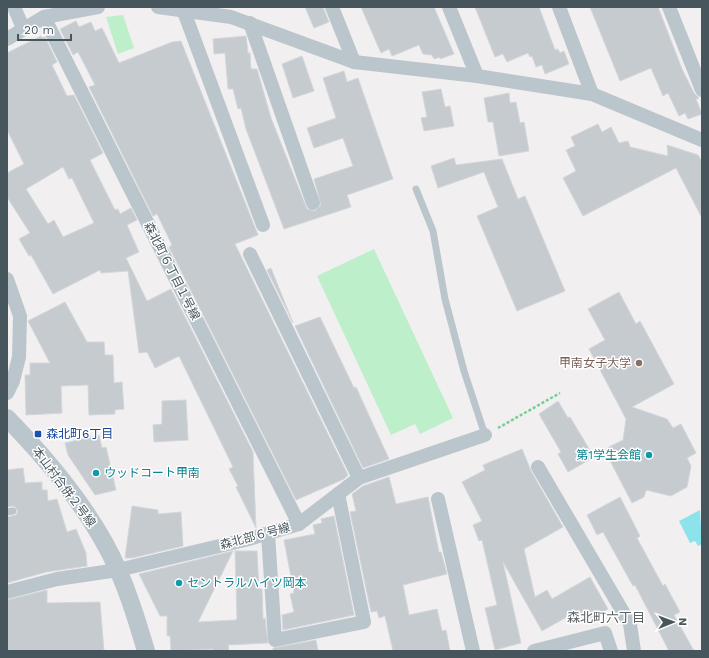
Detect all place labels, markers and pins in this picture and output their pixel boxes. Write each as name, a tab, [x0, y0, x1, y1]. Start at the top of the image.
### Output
place label: 甲南女子大学	[559, 356, 631, 370]
marker: 甲南女子大学	[634, 358, 644, 368]
place label: 森北町6丁目	[46, 427, 113, 441]
marker: 森北町6丁目	[33, 429, 43, 439]
place label: 第1学生会館	[576, 448, 641, 462]
marker: 第1学生会館	[644, 450, 654, 460]
place label: ウッドコート甲南	[104, 466, 200, 480]
marker: ウッドコート甲南	[91, 468, 101, 478]
place label: セントラルハイツ岡本	[187, 576, 307, 590]
marker: セントラルハイツ岡本	[174, 578, 184, 588]

